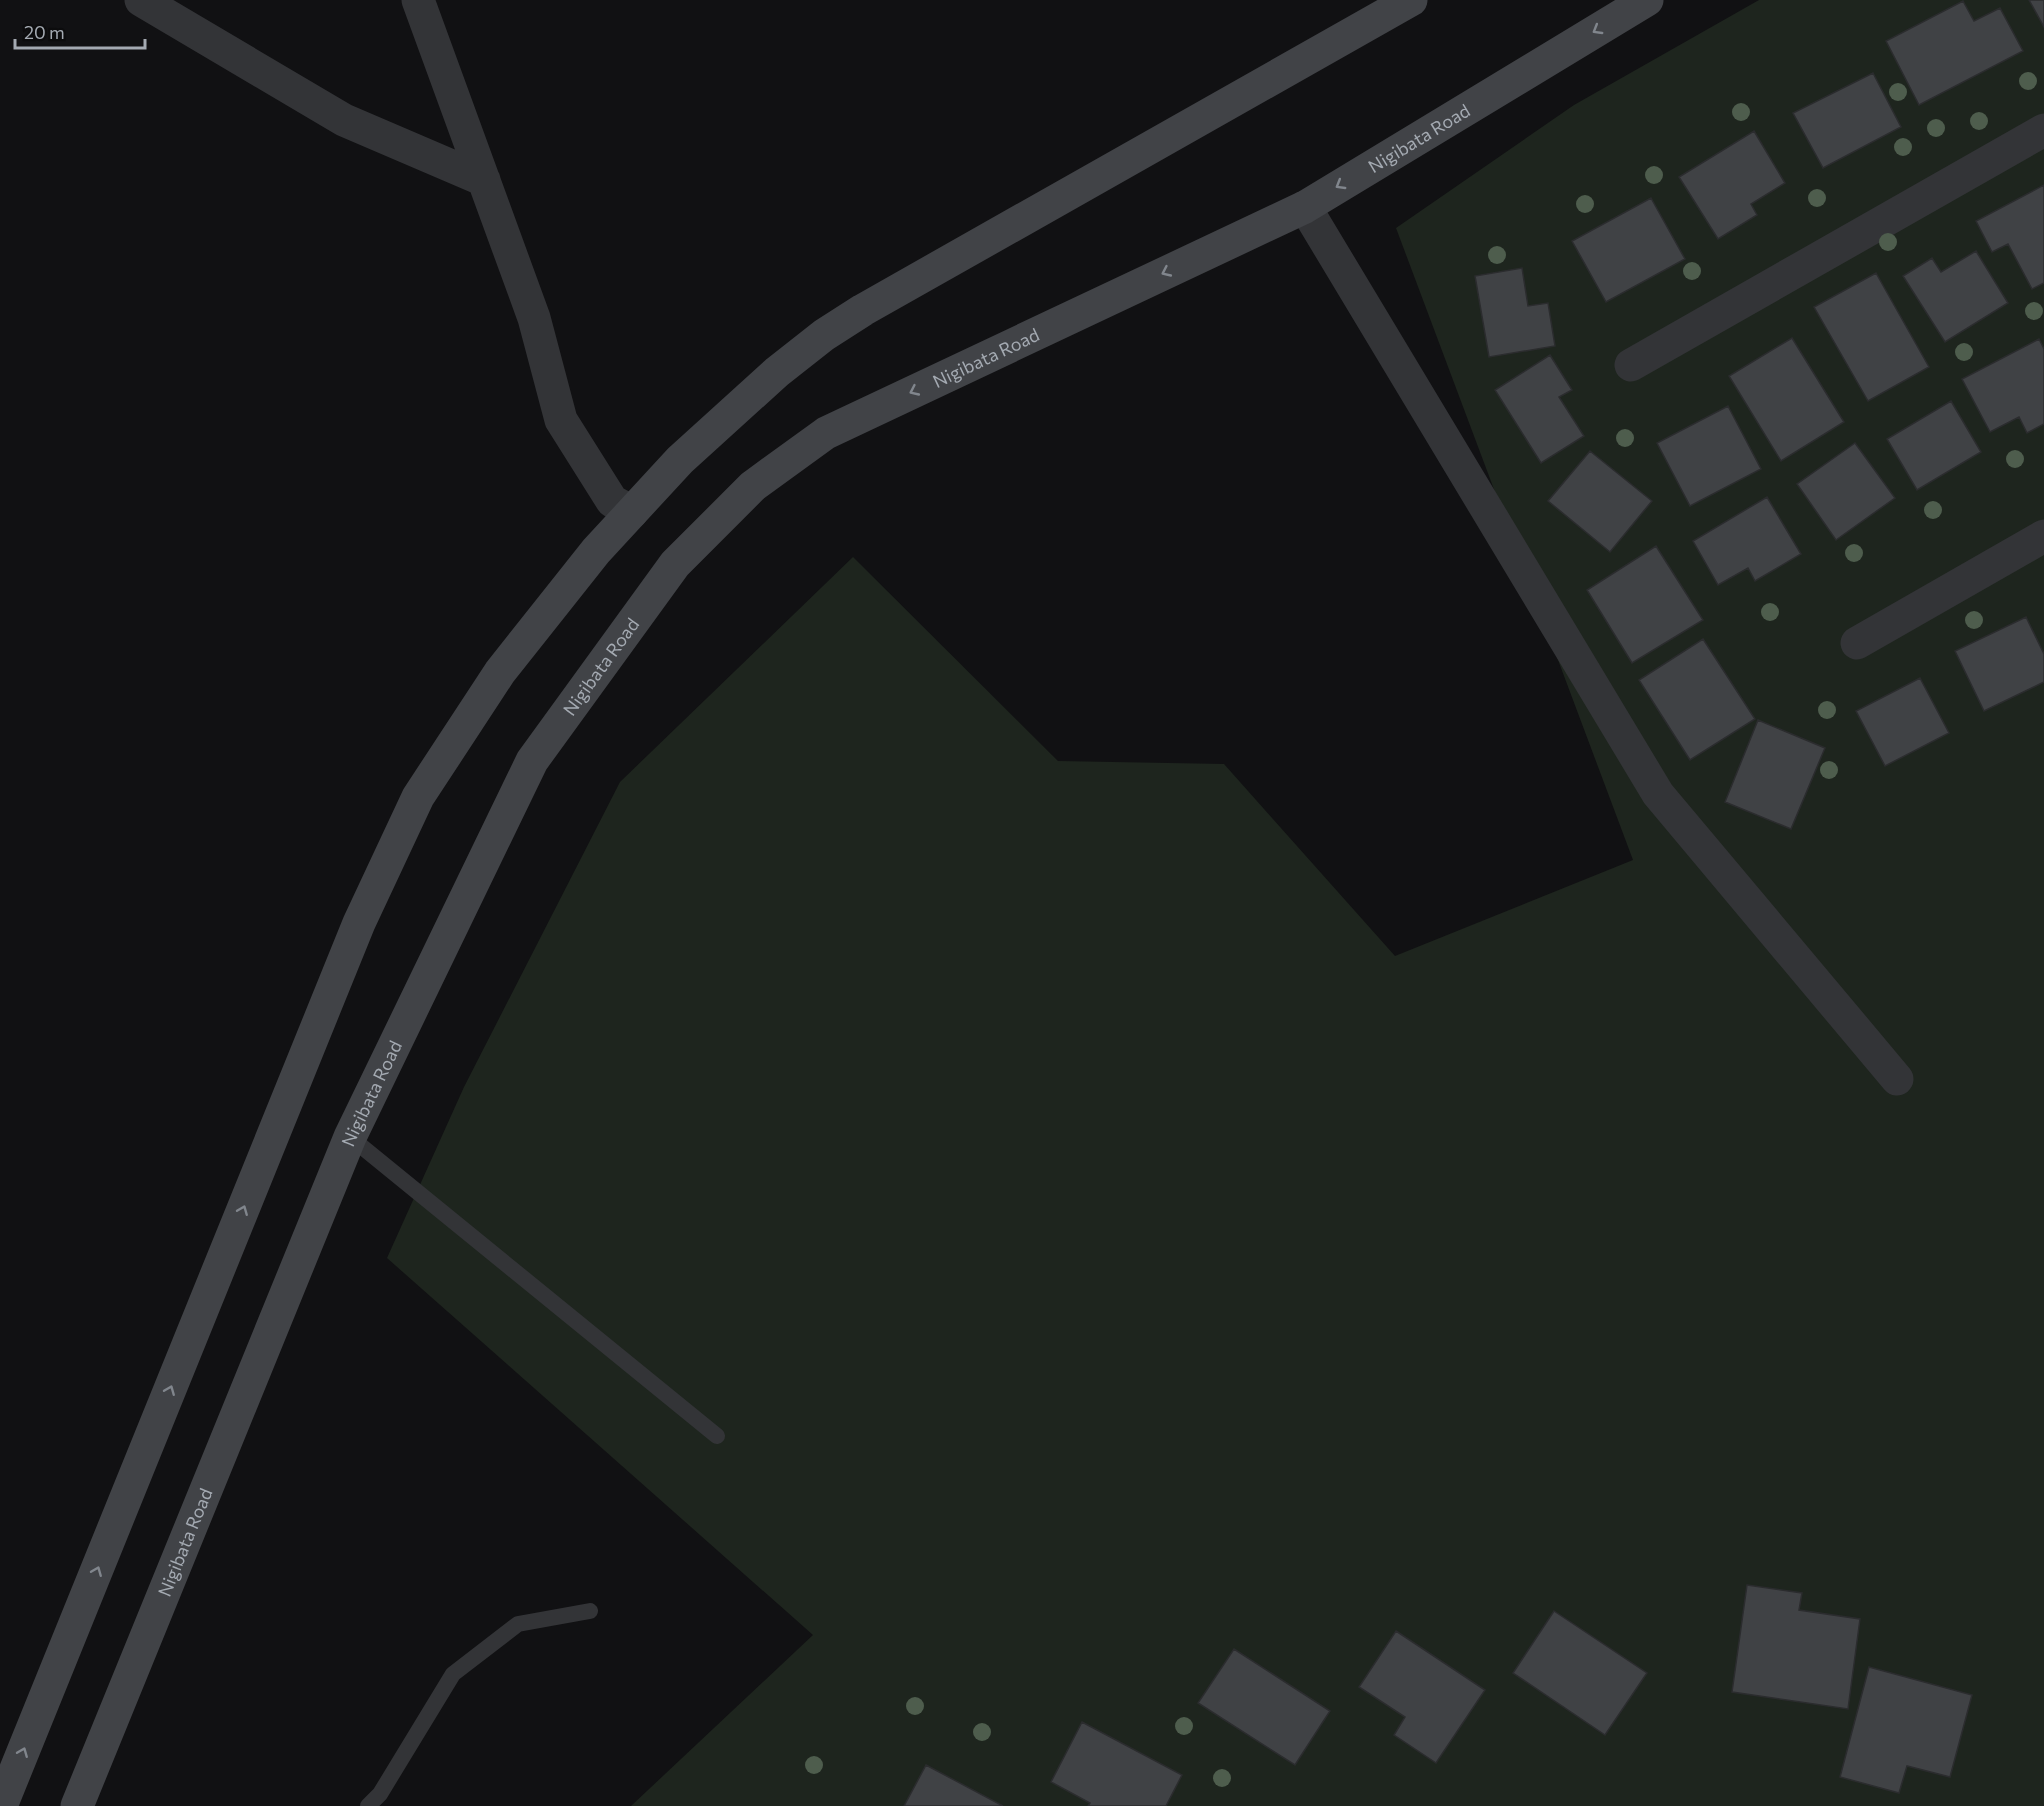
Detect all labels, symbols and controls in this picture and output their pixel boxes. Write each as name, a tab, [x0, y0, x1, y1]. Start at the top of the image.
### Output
scale bar	[15, 12, 146, 50]
text: 20 m	[24, 21, 65, 43]
one-way arrow	[1593, 23, 1603, 35]
street label: Nigibata Road	[1364, 99, 1474, 177]
one-way arrow	[1336, 178, 1346, 190]
one-way arrow	[1161, 265, 1172, 277]
street label: Nigibata Road	[929, 323, 1043, 392]
one-way arrow	[909, 384, 920, 396]
street label: Nigibata Road	[558, 614, 643, 720]
street label: Nigibata Road	[336, 1037, 406, 1150]
one-way arrow	[236, 1205, 248, 1216]
one-way arrow	[163, 1386, 175, 1397]
street label: Nigibata Road	[153, 1485, 217, 1600]
one-way arrow	[89, 1566, 102, 1577]
one-way arrow	[16, 1747, 28, 1758]

